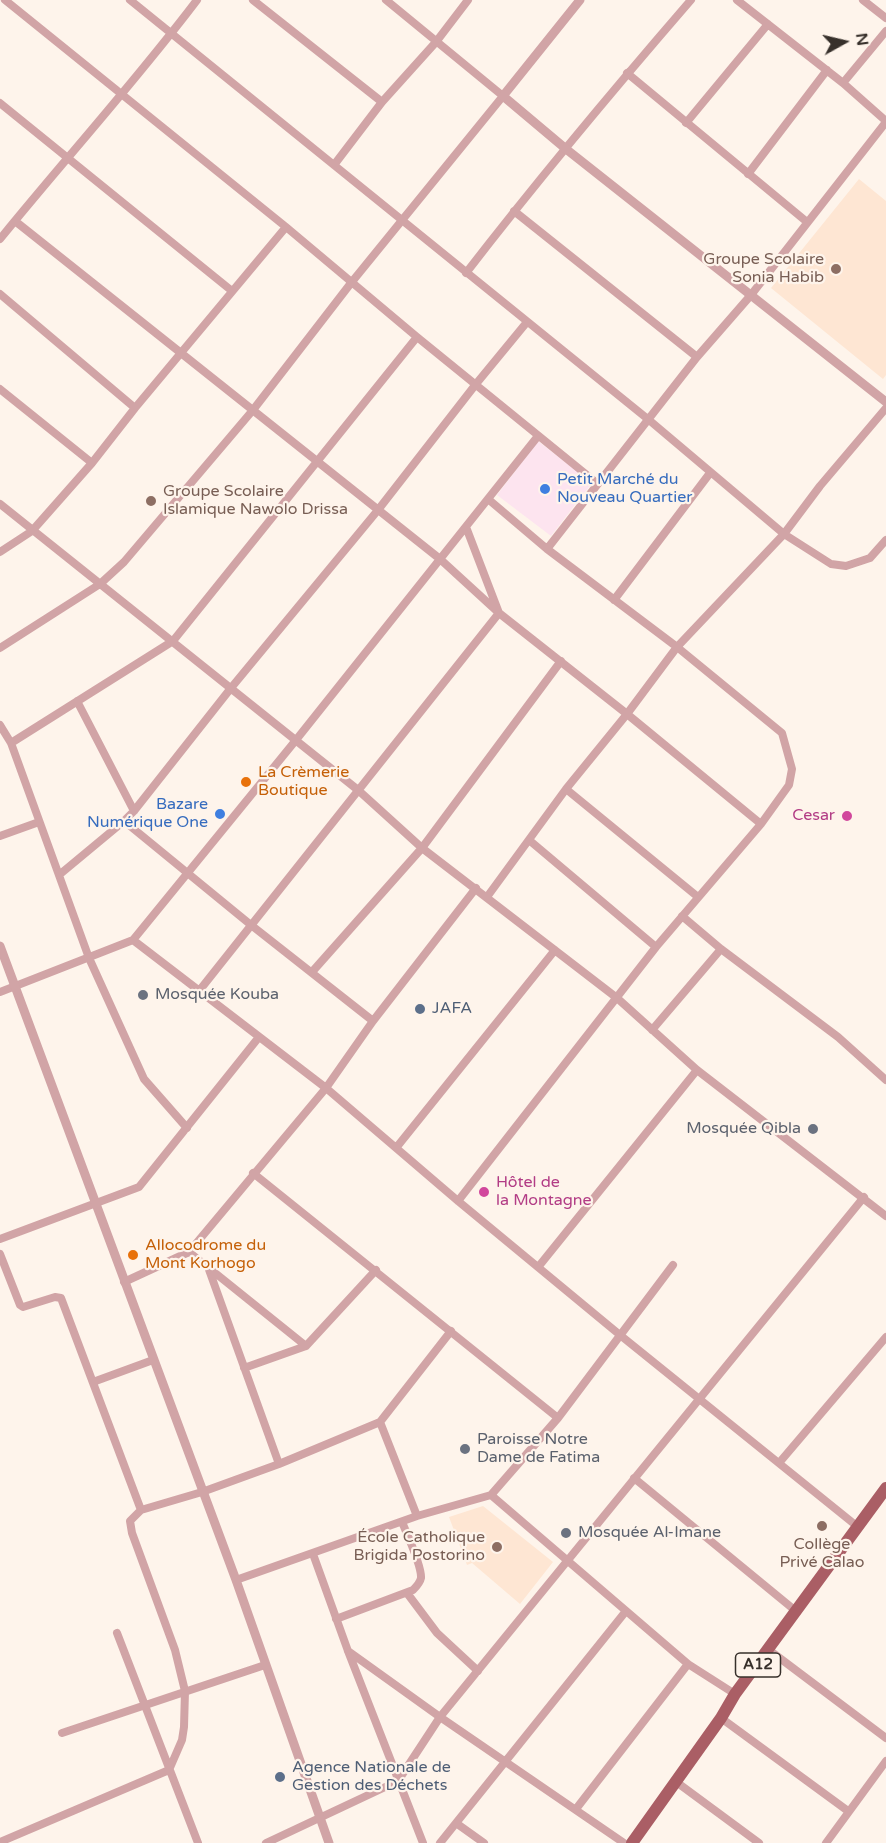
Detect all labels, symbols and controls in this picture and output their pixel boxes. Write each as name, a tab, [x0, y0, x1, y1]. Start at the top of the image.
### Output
north arrow	[814, 12, 874, 72]
text: N	[851, 32, 873, 47]
place label: Groupe Scolaire Sonia Habib	[703, 250, 824, 288]
marker: Groupe Scolaire Sonia Habib	[829, 262, 843, 276]
place label: Petit Marché du Nouveau Quartier	[557, 470, 692, 508]
place label: Groupe Scolaire Islamique Nawolo Drissa	[163, 482, 348, 520]
marker: Petit Marché du Nouveau Quartier	[538, 482, 552, 496]
marker: Groupe Scolaire Islamique Nawolo Drissa	[144, 494, 158, 508]
place label: La Crèmerie Boutique	[258, 763, 349, 801]
marker: La Crèmerie Boutique	[239, 775, 253, 789]
place label: Bazare Numérique One	[87, 795, 208, 833]
place label: Cesar	[792, 806, 835, 826]
marker: Bazare Numérique One	[213, 807, 227, 821]
marker: Cesar	[840, 809, 854, 823]
place label: Mosquée Kouba	[155, 985, 279, 1005]
marker: Mosquée Kouba	[136, 988, 150, 1002]
place label: JAFA	[432, 999, 472, 1019]
marker: JAFA	[413, 1002, 427, 1016]
place label: Mosquée Qibla	[686, 1119, 801, 1139]
marker: Mosquée Qibla	[806, 1122, 820, 1136]
place label: Hôtel de la Montagne	[496, 1173, 592, 1211]
marker: Hôtel de la Montagne	[477, 1185, 491, 1199]
place label: Allocodrome du Mont Korhogo	[145, 1236, 266, 1274]
marker: Allocodrome du Mont Korhogo	[126, 1248, 140, 1262]
place label: Paroisse Notre Dame de Fatima	[477, 1430, 600, 1468]
marker: Paroisse Notre Dame de Fatima	[458, 1442, 472, 1456]
marker: Collège Privé Calao	[815, 1519, 829, 1533]
place label: Mosquée Al-Imane	[578, 1523, 721, 1543]
marker: Mosquée Al-Imane	[559, 1526, 573, 1540]
place label: École Catholique Brigida Postorino	[353, 1528, 485, 1566]
place label: Collège Privé Calao	[779, 1535, 865, 1573]
marker: École Catholique Brigida Postorino	[490, 1540, 504, 1554]
road number: A12	[736, 1653, 780, 1677]
place label: Agence Nationale de Gestion des Déchets	[292, 1758, 451, 1796]
marker: Agence Nationale de Gestion des Déchets	[273, 1770, 287, 1784]

